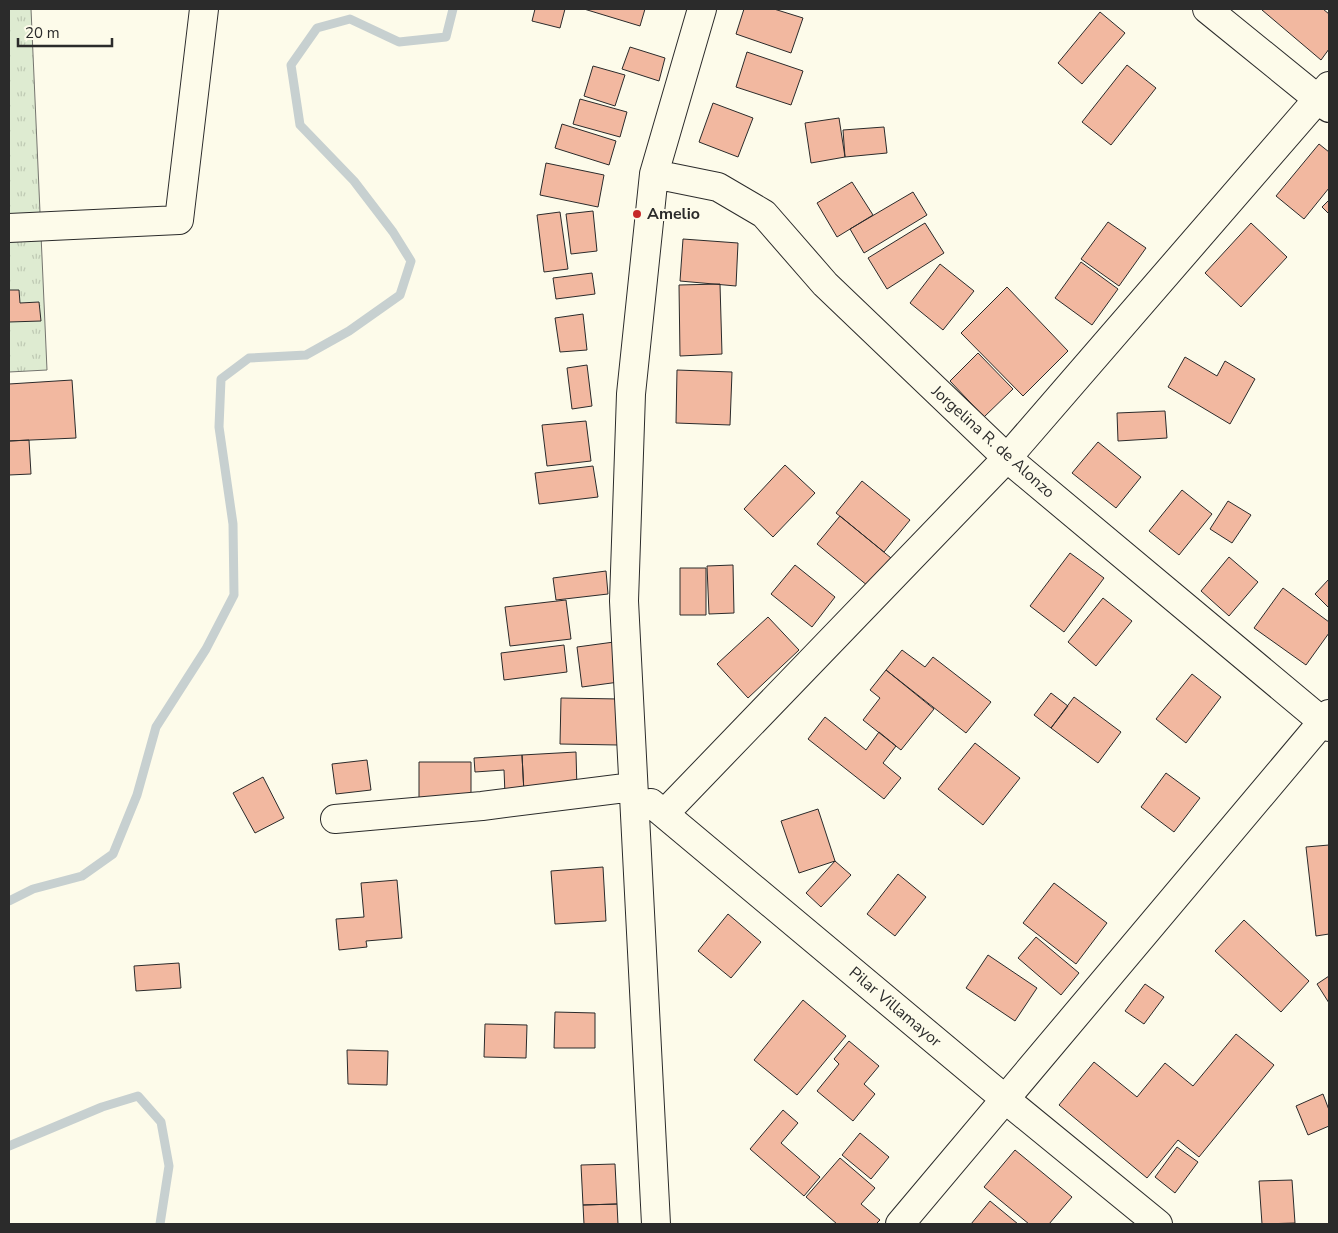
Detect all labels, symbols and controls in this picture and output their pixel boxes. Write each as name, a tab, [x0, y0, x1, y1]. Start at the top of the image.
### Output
scale bar	[18, 15, 111, 47]
text: 20 m	[25, 23, 60, 43]
place label: Amelio	[647, 203, 700, 225]
marker: Amelio	[631, 208, 643, 220]
street label: Jorgelina R. de Alonzo	[926, 380, 1059, 503]
street label: Pilar Villamayor	[844, 962, 946, 1052]

